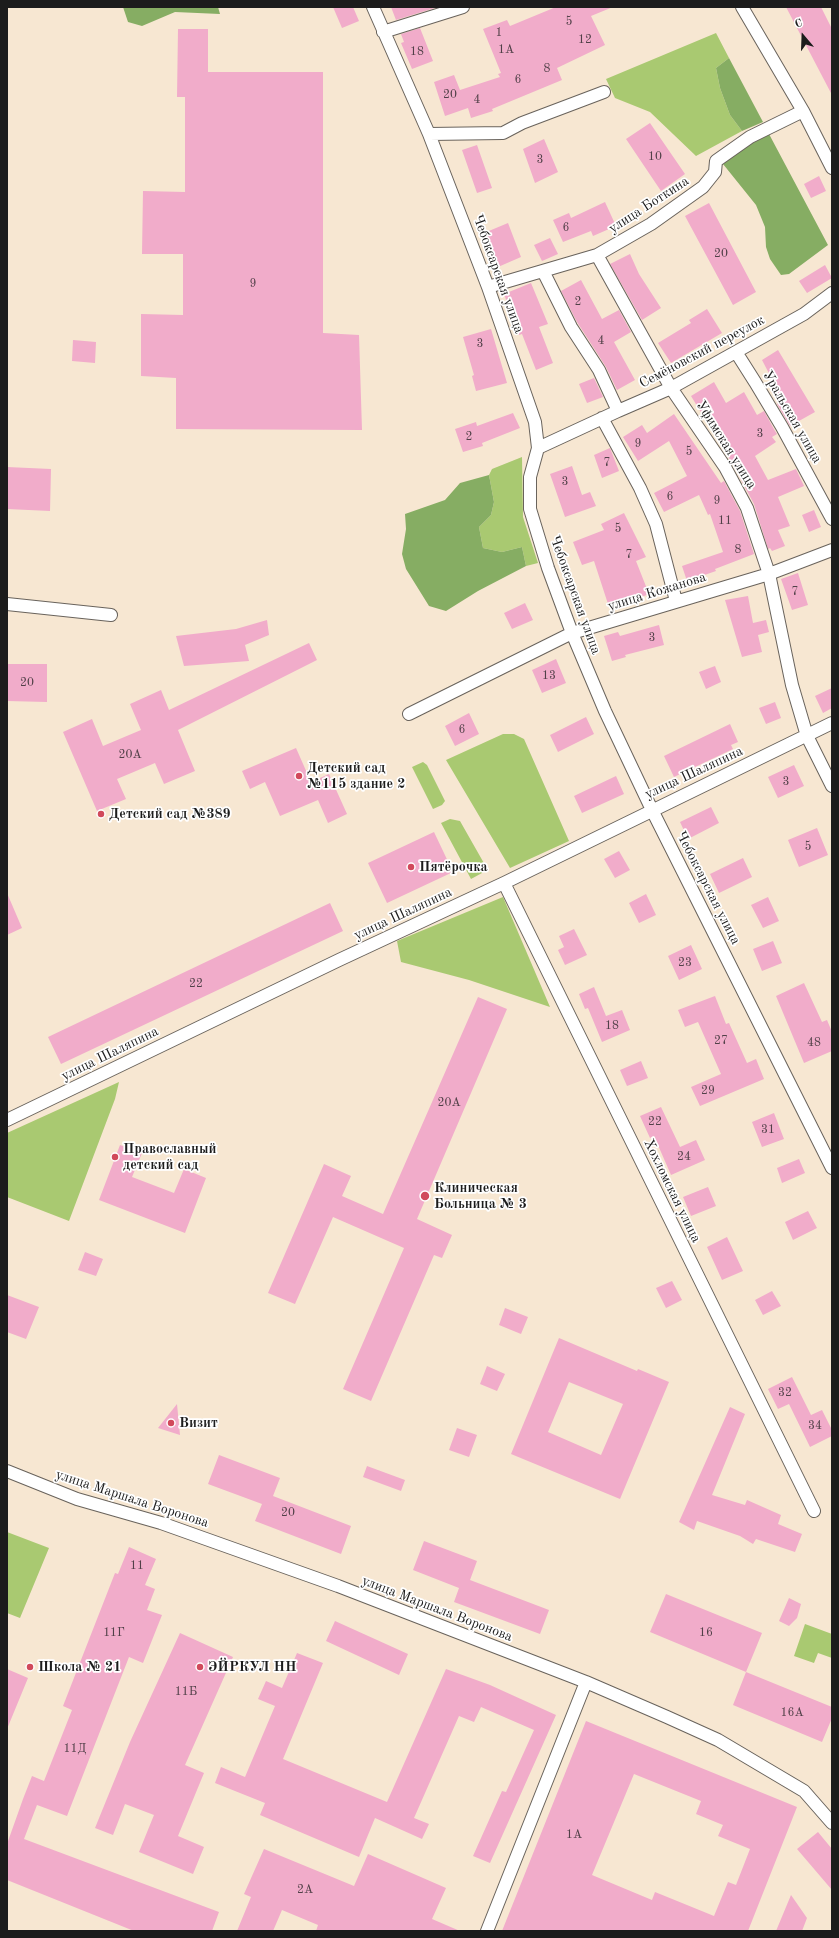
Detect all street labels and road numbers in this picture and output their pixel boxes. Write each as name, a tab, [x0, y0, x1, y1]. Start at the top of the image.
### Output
street label: улица Боткина	[606, 173, 692, 237]
street label: Чебоксарская улица	[469, 212, 527, 336]
street label: Семёновский переулок	[637, 312, 767, 392]
street label: Уральская улица	[759, 368, 825, 466]
street label: Уфимская улица	[692, 398, 760, 492]
street label: Чебоксарская улица	[546, 533, 604, 657]
street label: улица Кожанова	[606, 569, 708, 615]
street label: улица Шаляпина	[642, 743, 746, 803]
street label: Чебоксарская улица	[672, 829, 744, 947]
street label: улица Шаляпина	[351, 884, 455, 944]
street label: улица Шаляпина	[59, 1023, 161, 1085]
street label: Хохломская улица	[640, 1136, 704, 1246]
street label: улица Маршала Воронова	[53, 1466, 211, 1532]
street label: улица Маршала Воронова	[359, 1572, 515, 1646]

